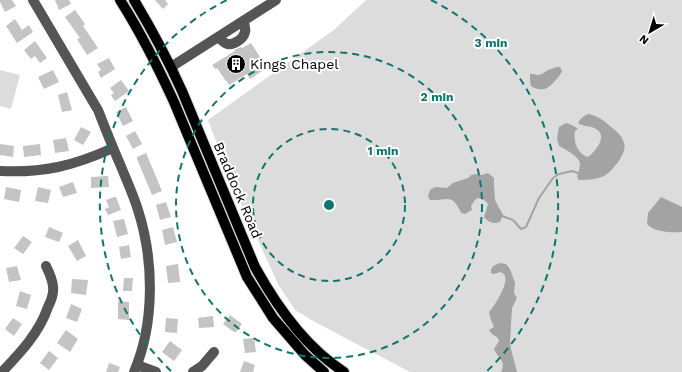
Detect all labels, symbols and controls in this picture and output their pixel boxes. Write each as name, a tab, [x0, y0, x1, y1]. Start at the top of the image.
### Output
north arrow	[630, 12, 670, 52]
text: N	[637, 32, 651, 47]
text: 3 min	[475, 36, 507, 50]
building icon: Kings Chapel	[225, 53, 247, 75]
place label: Kings Chapel	[250, 56, 339, 72]
text: 2 min	[421, 90, 453, 104]
street label: Braddock Road	[211, 139, 265, 241]
text: 1 min	[368, 144, 398, 158]
centre of rings	[322, 198, 336, 212]

